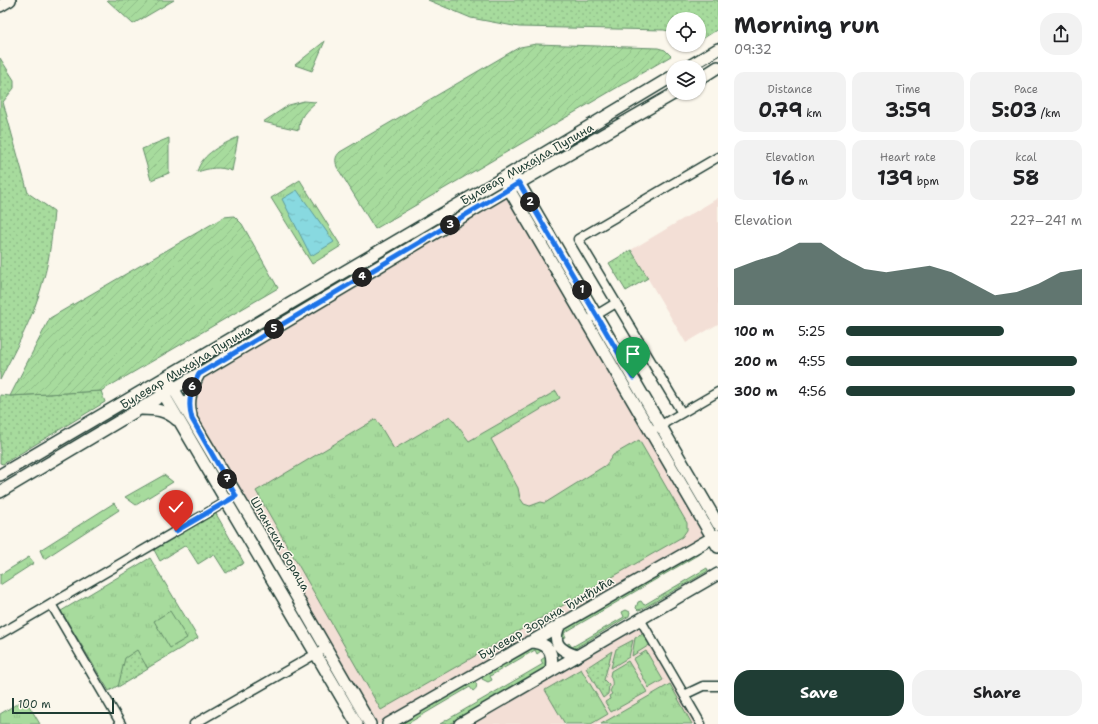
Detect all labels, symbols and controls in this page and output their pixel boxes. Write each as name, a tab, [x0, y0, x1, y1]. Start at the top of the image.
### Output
text: Morning run	[734, 11, 879, 40]
map controls	[666, 12, 706, 100]
button: locate	[666, 12, 706, 52]
button: share	[1040, 13, 1082, 55]
text: 09:32	[734, 41, 772, 58]
button: layers	[666, 60, 706, 100]
text: Distance	[767, 82, 813, 97]
text: Time	[895, 82, 921, 97]
text: Pace	[1014, 82, 1038, 97]
text: 0.79	[758, 97, 802, 123]
text: 3:59	[885, 97, 931, 123]
text: 5:03	[992, 97, 1037, 123]
text: km	[802, 106, 822, 121]
text: /km	[1037, 106, 1060, 121]
street label: Булевар Михајла Пупина	[458, 119, 597, 209]
text: Elevation	[765, 150, 815, 165]
text: Heart rate	[880, 150, 936, 165]
text: kcal	[1015, 150, 1037, 165]
text: 16	[772, 165, 795, 191]
text: 139	[877, 165, 913, 191]
text: 58	[1013, 165, 1039, 191]
text: m	[795, 174, 808, 189]
text: bpm	[913, 174, 939, 189]
pin: 2	[520, 192, 540, 212]
text: 2	[526, 194, 534, 209]
text: Elevation	[734, 212, 792, 229]
text: 227–241 m	[1009, 212, 1082, 229]
pin: 3	[440, 215, 460, 235]
text: 3	[446, 217, 454, 232]
pin: 4	[352, 267, 372, 287]
text: 4	[358, 269, 366, 284]
pin: 1	[572, 280, 592, 300]
text: 1	[579, 282, 585, 297]
pin: 5	[264, 319, 284, 339]
street label: Булевар Михајла Пупина	[117, 321, 255, 413]
text: 5	[271, 321, 277, 336]
text: 100 m	[734, 323, 774, 340]
text: 5:25	[798, 323, 825, 340]
pin	[616, 337, 650, 378]
icon: arrive	[622, 343, 644, 365]
text: 200 m	[734, 353, 777, 370]
text: 4:55	[798, 353, 825, 370]
pin: 6	[182, 377, 202, 397]
text: 6	[188, 379, 196, 394]
text: 300 m	[734, 383, 778, 400]
text: 4:56	[798, 383, 827, 400]
pin: 7	[217, 469, 237, 489]
text: 7	[223, 471, 231, 486]
pin	[159, 490, 193, 531]
street label: Шпанских бораца	[246, 494, 314, 595]
icon: check	[165, 496, 187, 518]
street label: Булевар Зорана Ђинђића	[475, 572, 617, 663]
button: Save	[734, 670, 904, 716]
button: Share	[912, 670, 1082, 716]
scale bar	[12, 696, 114, 715]
text: 100 m	[18, 697, 51, 712]

